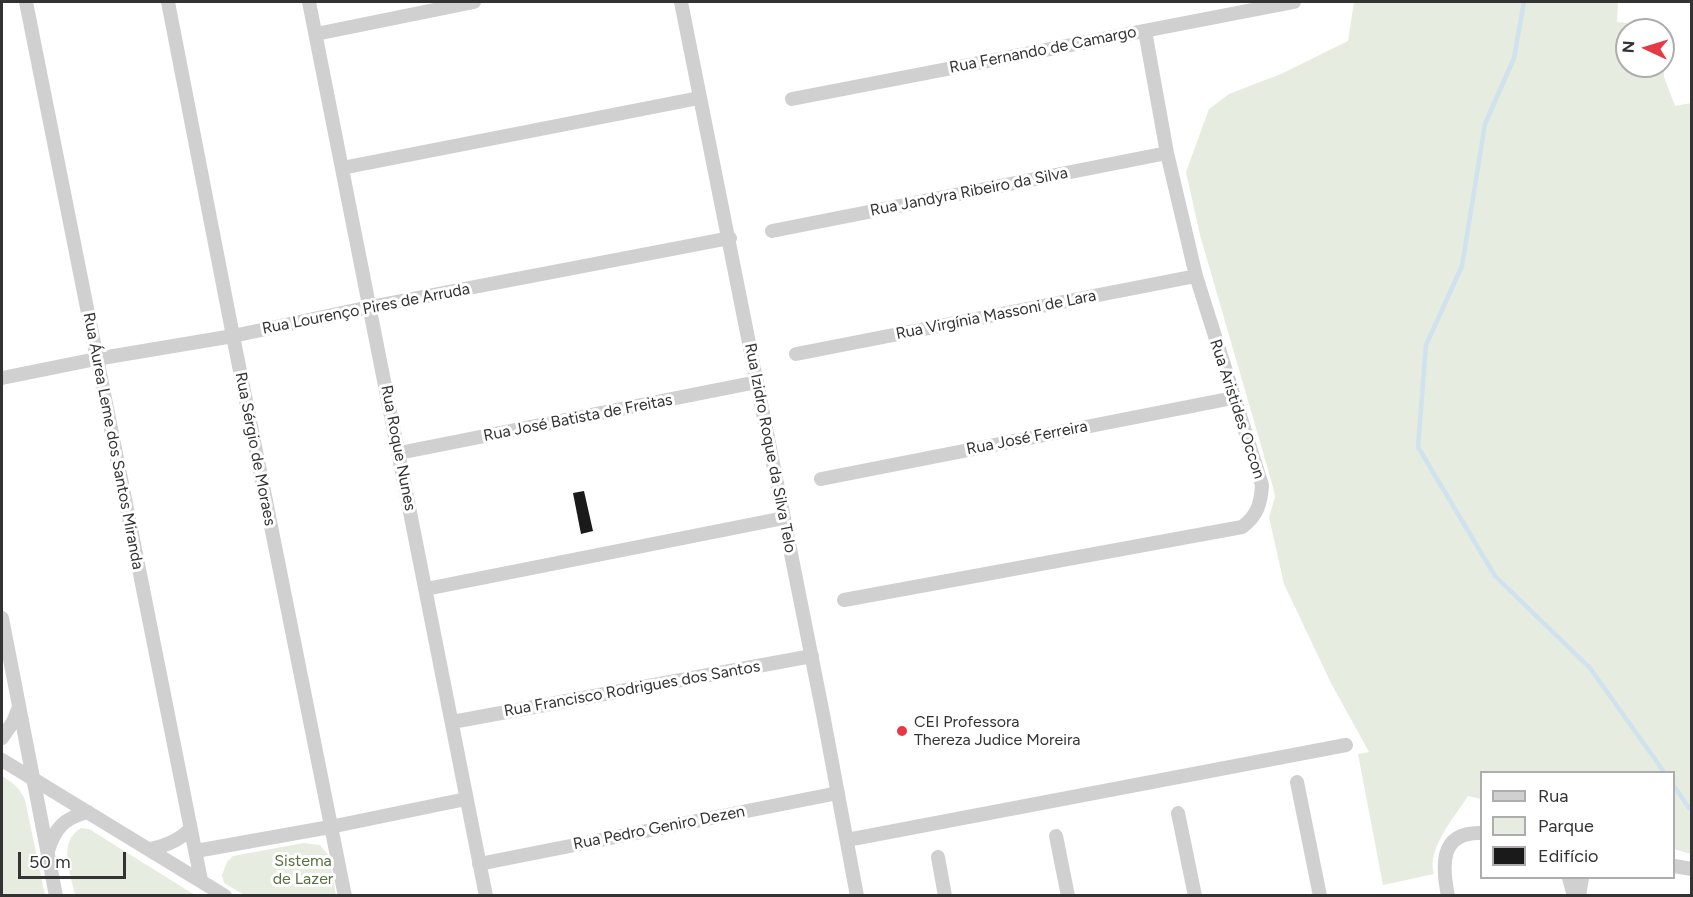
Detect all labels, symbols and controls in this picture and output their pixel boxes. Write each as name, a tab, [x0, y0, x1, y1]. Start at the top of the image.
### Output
north arrow	[1615, 18, 1675, 78]
street label: Rua Fernando de Camargo	[948, 22, 1138, 78]
text: N	[1619, 40, 1638, 54]
street label: Rua Jandyra Ribeiro da Silva	[869, 163, 1069, 221]
street label: Rua Lourenço Pires de Arruda	[260, 279, 472, 339]
street label: Rua Virgínia Massoni de Lara	[894, 286, 1098, 344]
street label: Rua Áurea Leme dos Santos Miranda	[79, 311, 147, 571]
street label: Rua Aristides Occon	[1205, 337, 1269, 481]
street label: Rua Izidro Roque da Silva Telo	[740, 341, 800, 555]
street label: Rua Sérgio de Moraes	[231, 371, 279, 527]
street label: Rua Roque Nunes	[376, 384, 420, 512]
street label: Rua José Batista de Freitas	[482, 390, 674, 446]
street label: Rua José Ferreira	[965, 417, 1089, 459]
street label: Rua Francisco Rodrigues dos Santos	[502, 657, 762, 721]
place label: CEI Professora Thereza Judice Moreira	[914, 712, 1080, 750]
marker: CEI Professora Thereza Judice Moreira	[895, 724, 909, 738]
legend	[1480, 771, 1675, 879]
text: Rua	[1538, 785, 1569, 807]
street label: Rua Pedro Geniro Dezen	[572, 802, 746, 854]
text: Parque	[1538, 815, 1594, 837]
scale bar	[21, 840, 129, 878]
text: Edifício	[1538, 845, 1599, 867]
text: 50 m	[29, 851, 71, 873]
park label: Sistema de Lazer	[273, 851, 333, 889]

